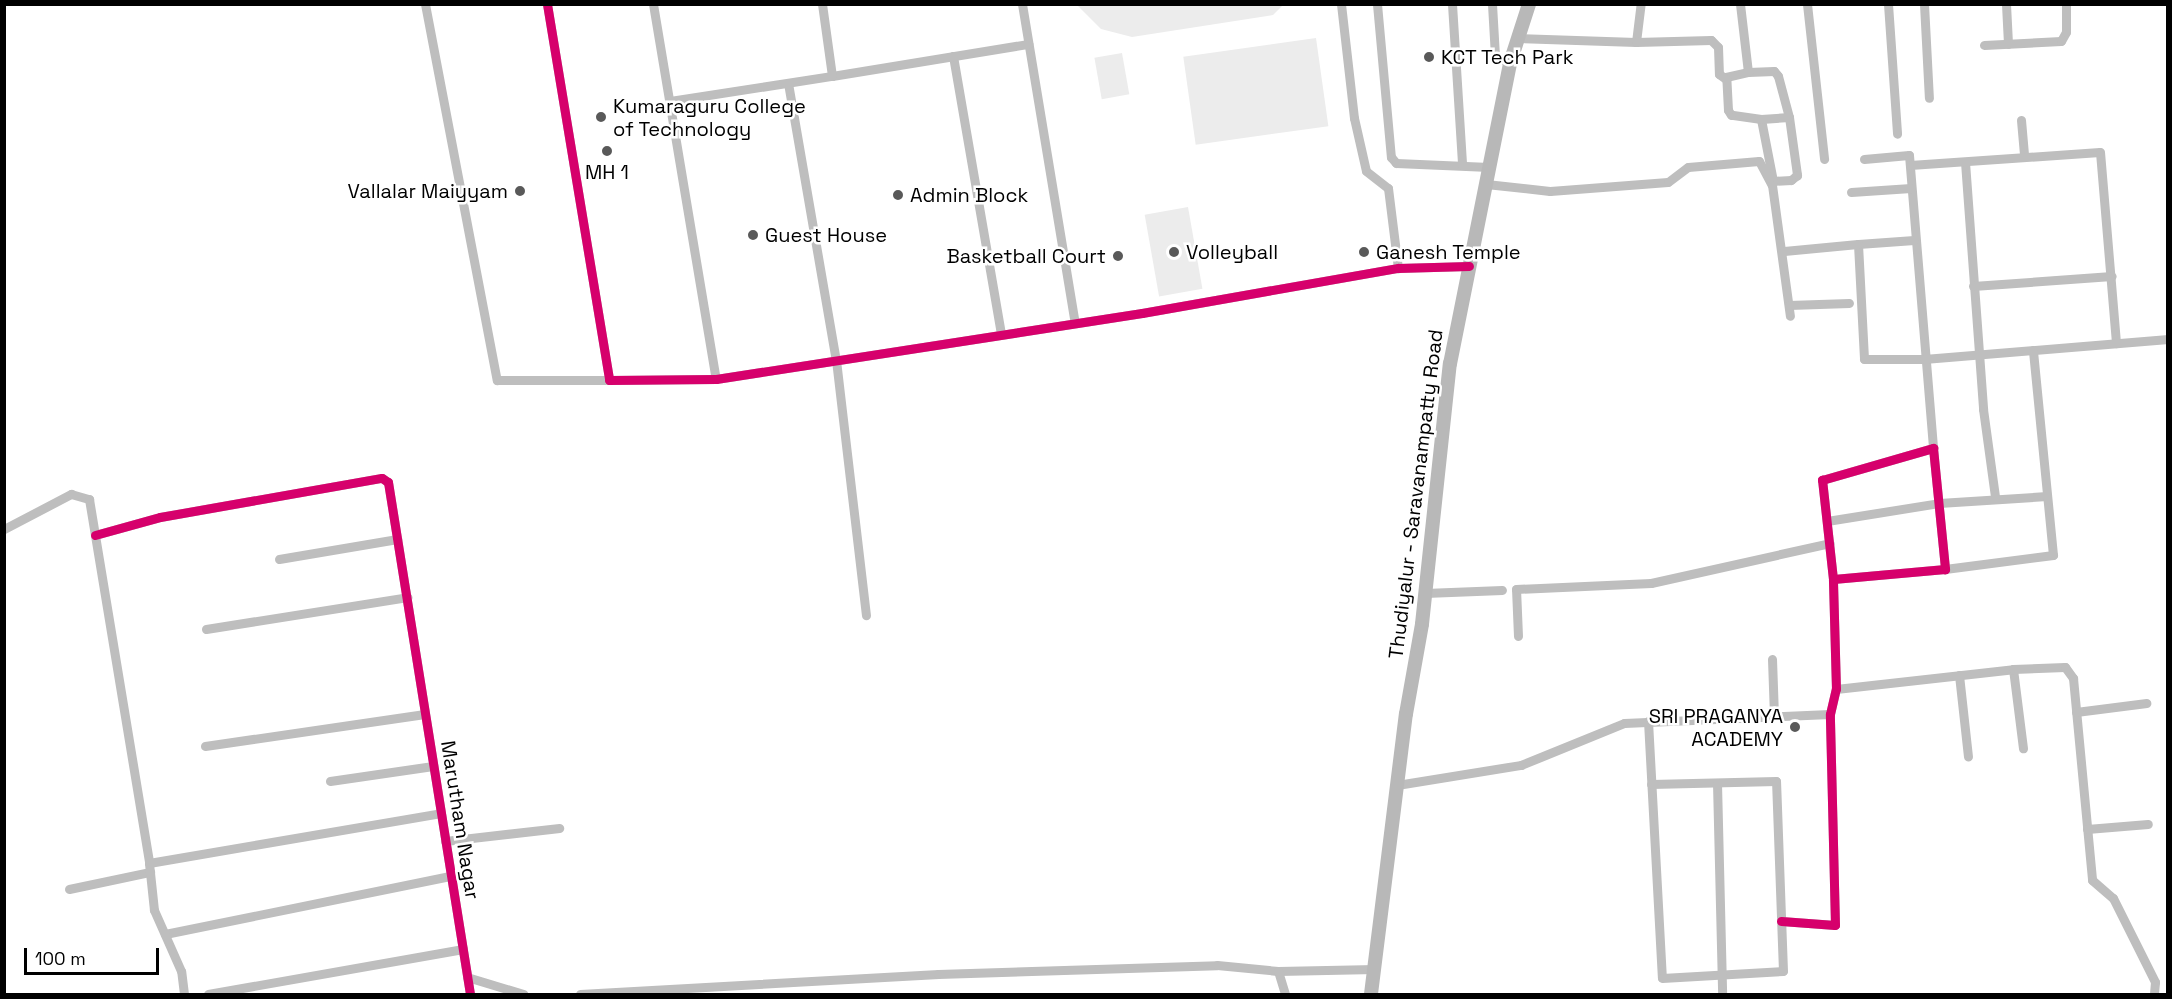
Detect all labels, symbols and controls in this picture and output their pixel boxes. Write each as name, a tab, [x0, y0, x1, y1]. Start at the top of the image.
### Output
place label: KCT Tech Park	[1441, 45, 1575, 69]
marker: KCT Tech Park	[1422, 50, 1436, 64]
place label: Kumaraguru College of Technology	[613, 94, 806, 141]
marker: Kumaraguru College of Technology	[594, 110, 608, 124]
marker: MH 1	[600, 144, 614, 158]
place label: MH 1	[585, 160, 629, 184]
place label: Vallalar Maiyyam	[348, 179, 508, 203]
place label: Admin Block	[910, 183, 1028, 207]
marker: Vallalar Maiyyam	[513, 184, 527, 198]
marker: Admin Block	[891, 188, 905, 202]
place label: Guest House	[765, 223, 887, 247]
marker: Guest House	[746, 228, 760, 242]
place label: Volleyball	[1186, 240, 1278, 264]
place label: Ganesh Temple	[1376, 240, 1521, 264]
place label: Basketball Court	[946, 244, 1106, 268]
marker: Volleyball	[1167, 245, 1181, 259]
marker: Ganesh Temple	[1357, 245, 1371, 259]
marker: Basketball Court	[1111, 249, 1125, 263]
street label: Thudiyalur - Saravanampatty Road	[1384, 327, 1448, 661]
place label: SRI PRAGANYA ACADEMY	[1649, 704, 1783, 751]
marker: SRI PRAGANYA ACADEMY	[1788, 720, 1802, 734]
street label: Marutham Nagar	[436, 739, 484, 901]
scale bar	[27, 936, 162, 974]
text: 100 m	[35, 947, 86, 970]

